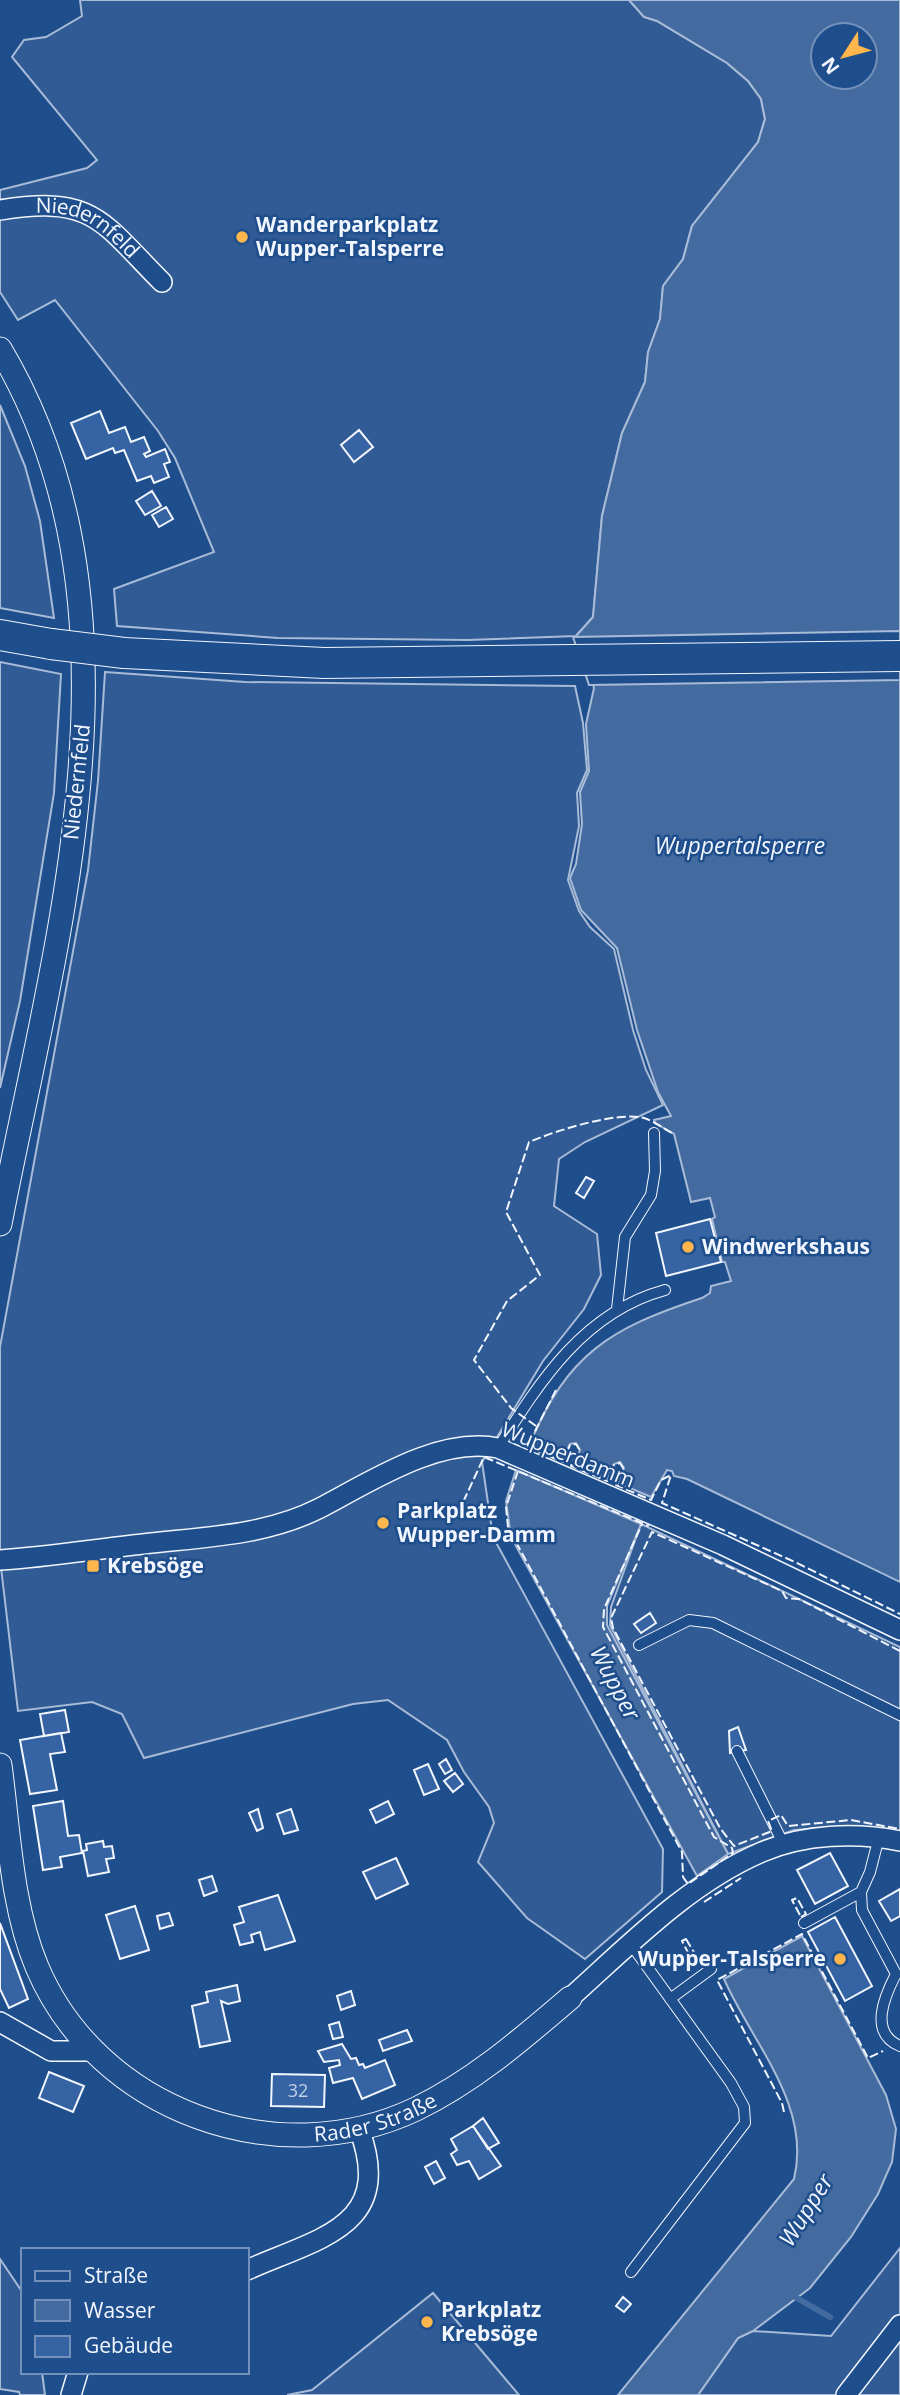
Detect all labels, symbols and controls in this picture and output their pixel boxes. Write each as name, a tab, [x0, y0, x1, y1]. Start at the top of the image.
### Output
north arrow	[809, 21, 879, 91]
text: N	[815, 52, 845, 80]
street label: Niedernfeld	[36, 191, 146, 264]
place label: Wanderparkplatz Wupper-Talsperre	[256, 210, 444, 262]
marker: Wanderparkplatz Wupper-Talsperre	[234, 229, 250, 245]
street label: Niedernfeld	[56, 723, 96, 841]
water label: Wuppertalsperre	[655, 829, 825, 861]
place label: Windwerkshaus	[702, 1232, 870, 1260]
marker: Windwerkshaus	[680, 1239, 696, 1255]
street label: Wupperdamm	[497, 1415, 639, 1494]
place label: Parkplatz Wupper-Damm	[397, 1496, 556, 1548]
marker: Parkplatz Wupper-Damm	[375, 1515, 391, 1531]
place label: Krebsöge	[107, 1551, 204, 1579]
marker: Krebsöge	[85, 1558, 101, 1574]
water label: Wupper	[583, 1640, 649, 1726]
place label: Wupper-Talsperre	[638, 1944, 826, 1972]
marker: Wupper-Talsperre	[832, 1951, 848, 1967]
house number: 32	[288, 2078, 308, 2102]
street label: Rader Straße	[313, 2086, 441, 2148]
water label: Wupper	[770, 2166, 840, 2252]
legend	[21, 2248, 248, 2374]
text: Straße	[84, 2261, 148, 2289]
place label: Parkplatz Krebsöge	[441, 2295, 541, 2347]
text: Wasser	[84, 2296, 156, 2324]
marker: Parkplatz Krebsöge	[419, 2314, 435, 2330]
text: Gebäude	[84, 2331, 173, 2359]

